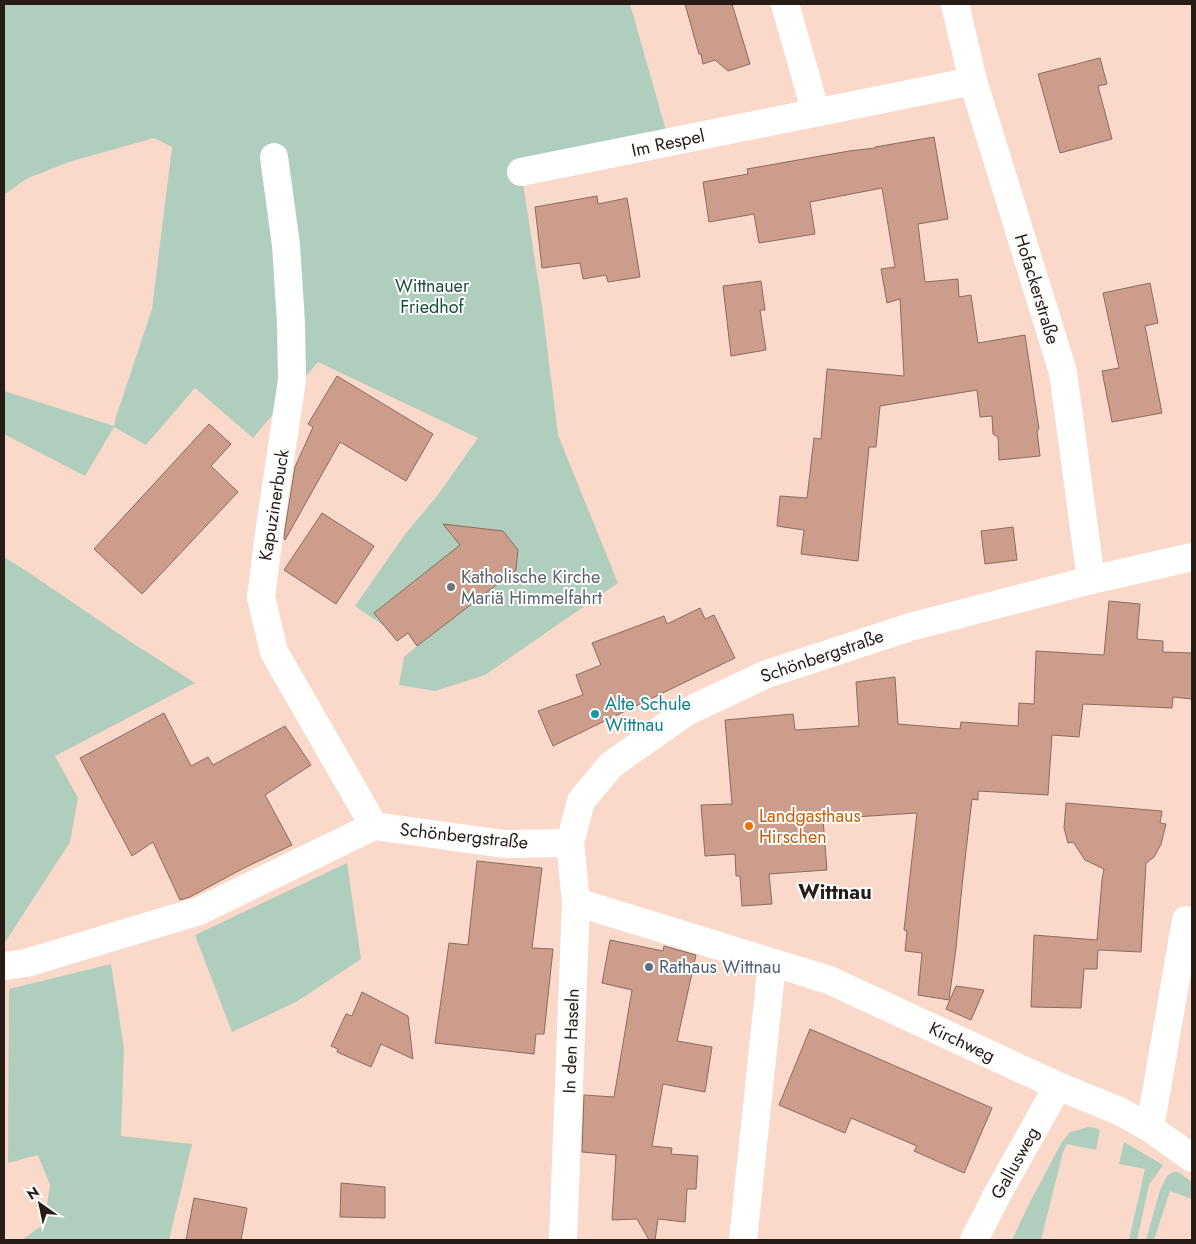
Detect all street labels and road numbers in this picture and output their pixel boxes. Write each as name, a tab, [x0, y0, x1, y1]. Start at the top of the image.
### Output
street label: Im Respel	[629, 123, 707, 163]
street label: Hofackerstraße	[1008, 231, 1066, 347]
street label: Kapuzinerbuck	[252, 447, 296, 563]
street label: Schönbergstraße	[757, 623, 887, 689]
street label: Schönbergstraße	[399, 816, 529, 856]
street label: In den Haseln	[556, 988, 586, 1094]
street label: Kirchweg	[925, 1015, 999, 1069]
street label: Gallusweg	[984, 1122, 1046, 1204]

